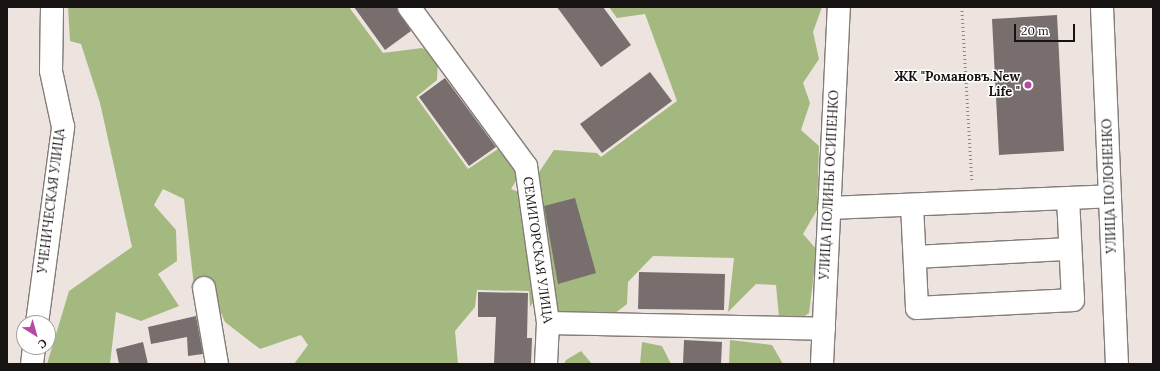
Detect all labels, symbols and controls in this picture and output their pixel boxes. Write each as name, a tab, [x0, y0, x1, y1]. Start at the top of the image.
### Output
scale bar	[1016, 16, 1077, 42]
text: 20 m	[1021, 23, 1049, 38]
place label: ЖК "Романовъ.New Life "	[895, 70, 1020, 101]
marker: ЖК "Романовъ.New Life "	[1023, 80, 1033, 90]
street label: УЛИЦА ПОЛИНЫ ОСИПЕНКО	[817, 90, 843, 280]
street label: УЛИЦА ПОЛОНЕНКО	[1100, 118, 1120, 254]
street label: УЧЕНИЧЕСКАЯ УЛИЦА	[35, 127, 69, 275]
street label: СЕМИГОРСКАЯ УЛИЦА	[519, 176, 555, 324]
north arrow	[16, 315, 56, 355]
text: С	[35, 336, 50, 352]

